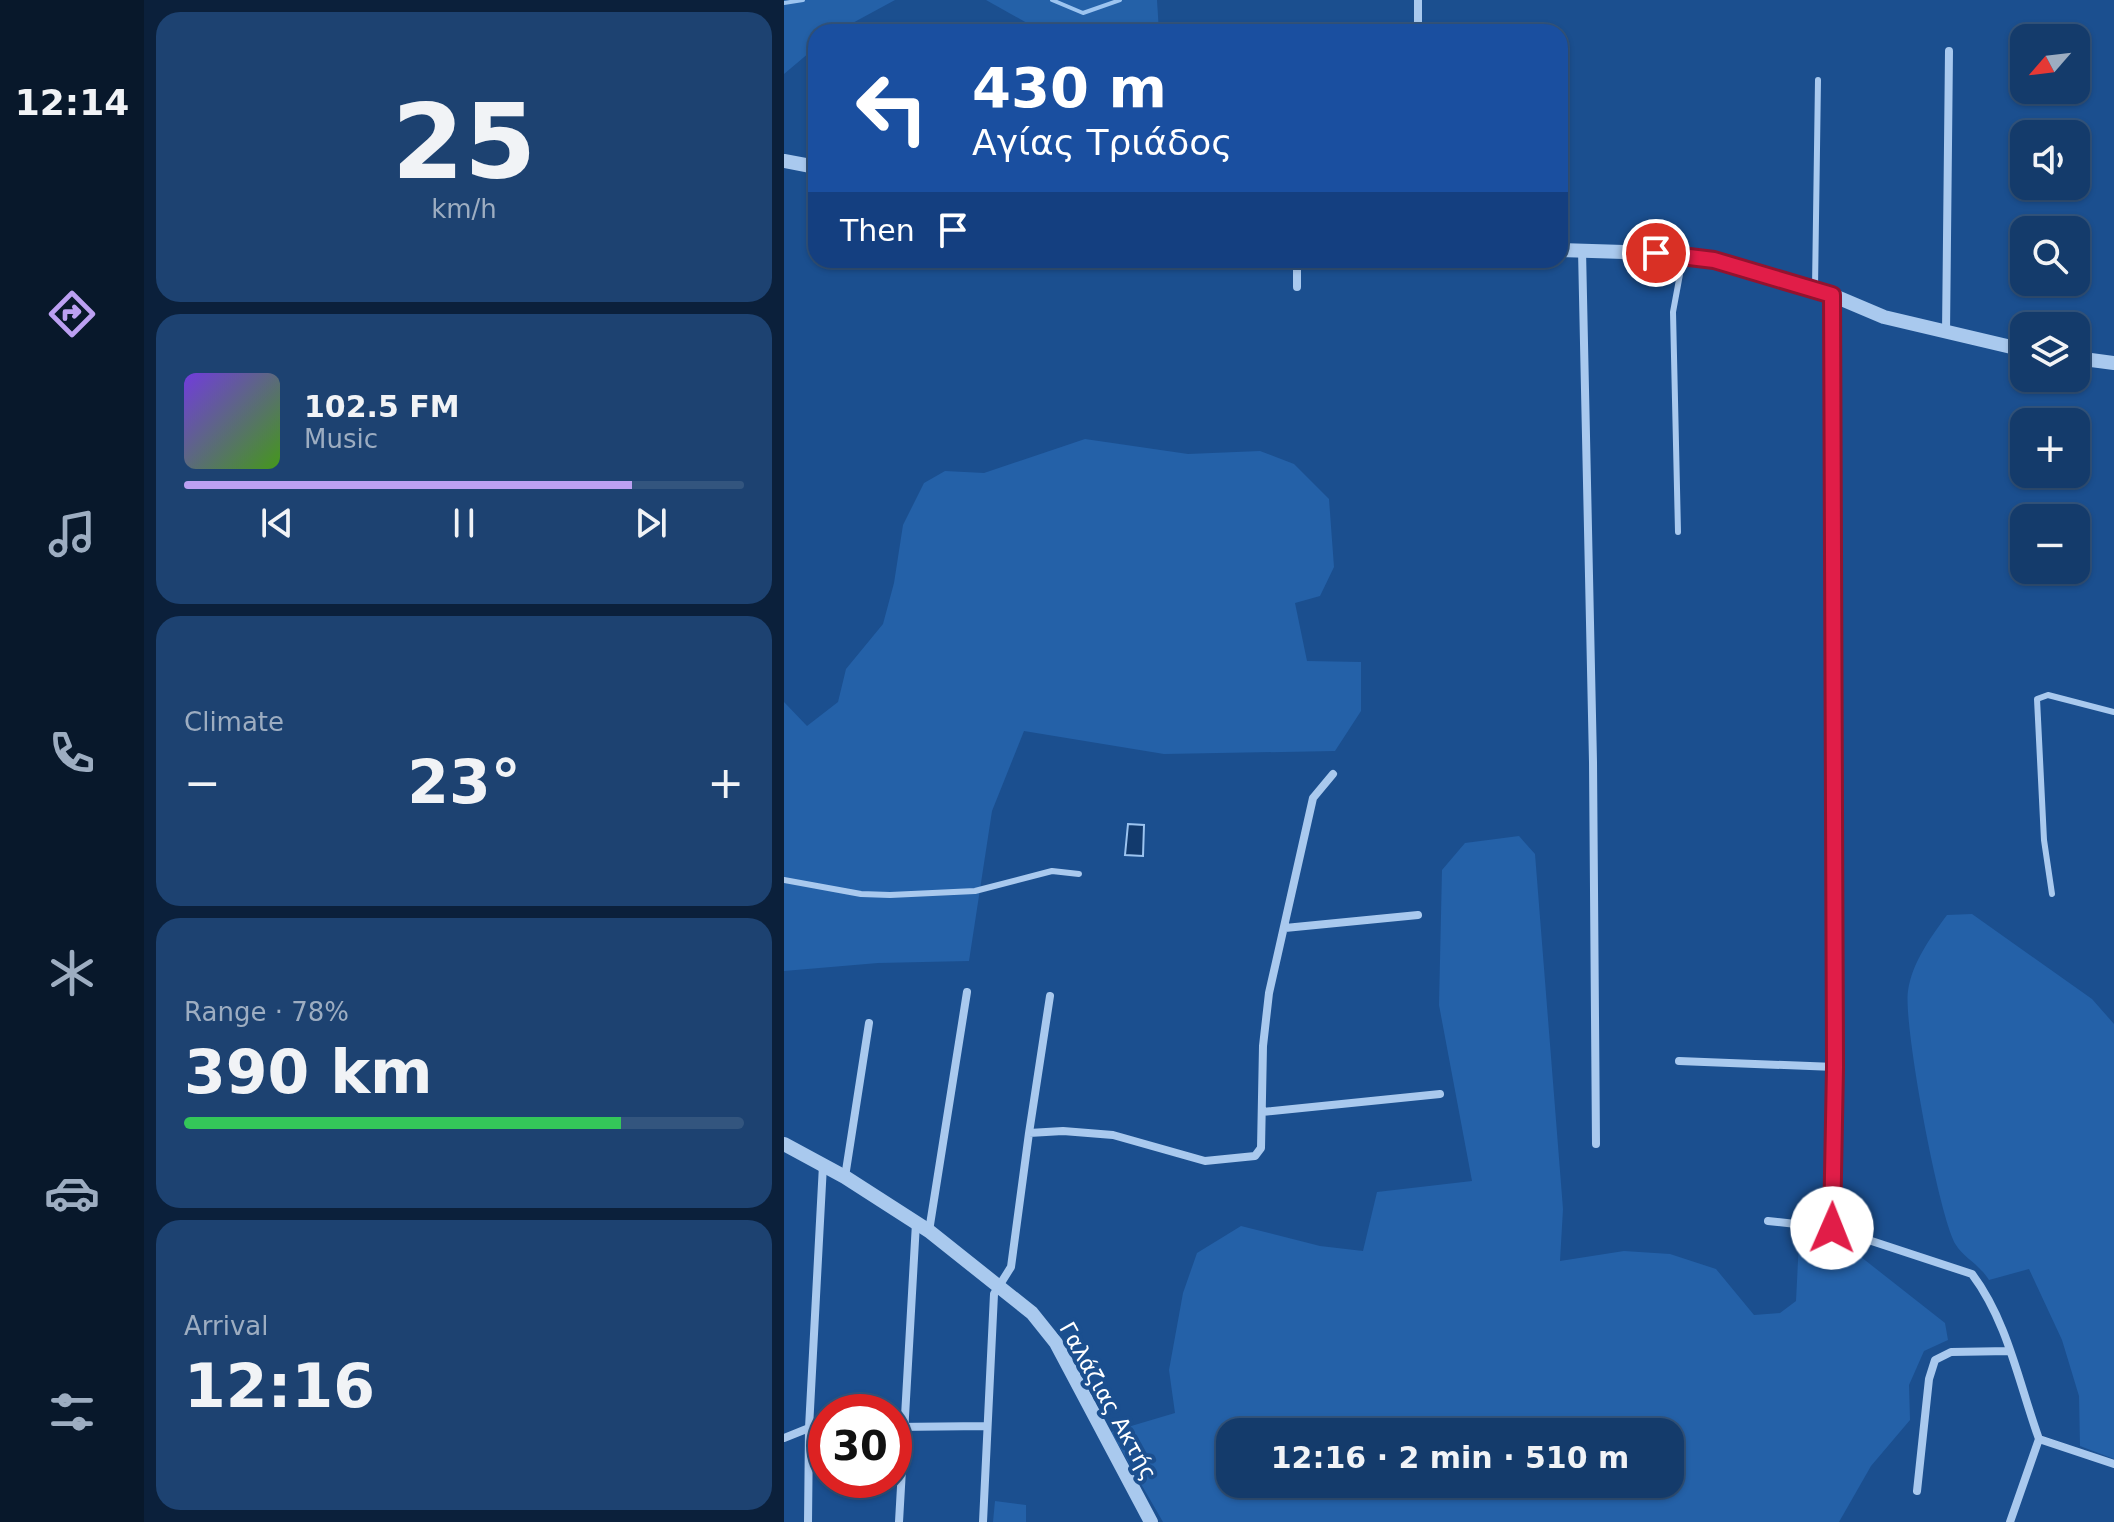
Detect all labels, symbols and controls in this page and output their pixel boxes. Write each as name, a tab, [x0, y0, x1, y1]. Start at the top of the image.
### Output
north arrow	[2010, 24, 2090, 104]
map controls	[2010, 24, 2090, 584]
text: 430 m	[972, 55, 1167, 120]
icon: left	[840, 56, 944, 160]
text: 25	[392, 81, 536, 203]
text: 12:14	[15, 82, 129, 123]
button: sound	[2010, 120, 2090, 200]
text: Αγίας Τριάδος	[972, 122, 1232, 163]
text: km/h	[431, 194, 497, 224]
icon: arrive	[931, 208, 975, 252]
text: Then	[840, 213, 915, 248]
button: search	[2010, 216, 2090, 296]
pin	[1622, 219, 1690, 287]
icon: arrive	[1634, 231, 1678, 275]
icon: directions	[44, 286, 100, 342]
button: layers	[2010, 312, 2090, 392]
text: 102.5 FM	[304, 389, 460, 424]
button: +	[2010, 408, 2090, 488]
text: Music	[304, 424, 378, 454]
icon: previous	[255, 501, 299, 545]
icon: pause	[442, 501, 486, 545]
icon: next	[629, 501, 673, 545]
button: −	[2010, 504, 2090, 584]
icon: music	[44, 506, 100, 562]
text: Climate	[184, 707, 284, 737]
icon: phone	[44, 725, 100, 781]
text: 23°	[407, 747, 521, 817]
text: −	[184, 757, 221, 808]
text: +	[707, 757, 744, 808]
icon: climate	[44, 945, 100, 1001]
text: Range · 78%	[184, 997, 349, 1027]
text: 390 km	[184, 1037, 433, 1107]
icon: car	[44, 1165, 100, 1221]
position arrow	[1790, 1186, 1874, 1270]
text: Arrival	[184, 1311, 268, 1341]
street label: Γαλάζιας Ακτής	[1054, 1318, 1162, 1484]
text: 12:16	[184, 1351, 375, 1421]
icon: filters	[44, 1384, 100, 1440]
speed limit sign: 30	[808, 1394, 912, 1498]
text: 12:16 · 2 min · 510 m	[1271, 1440, 1629, 1475]

